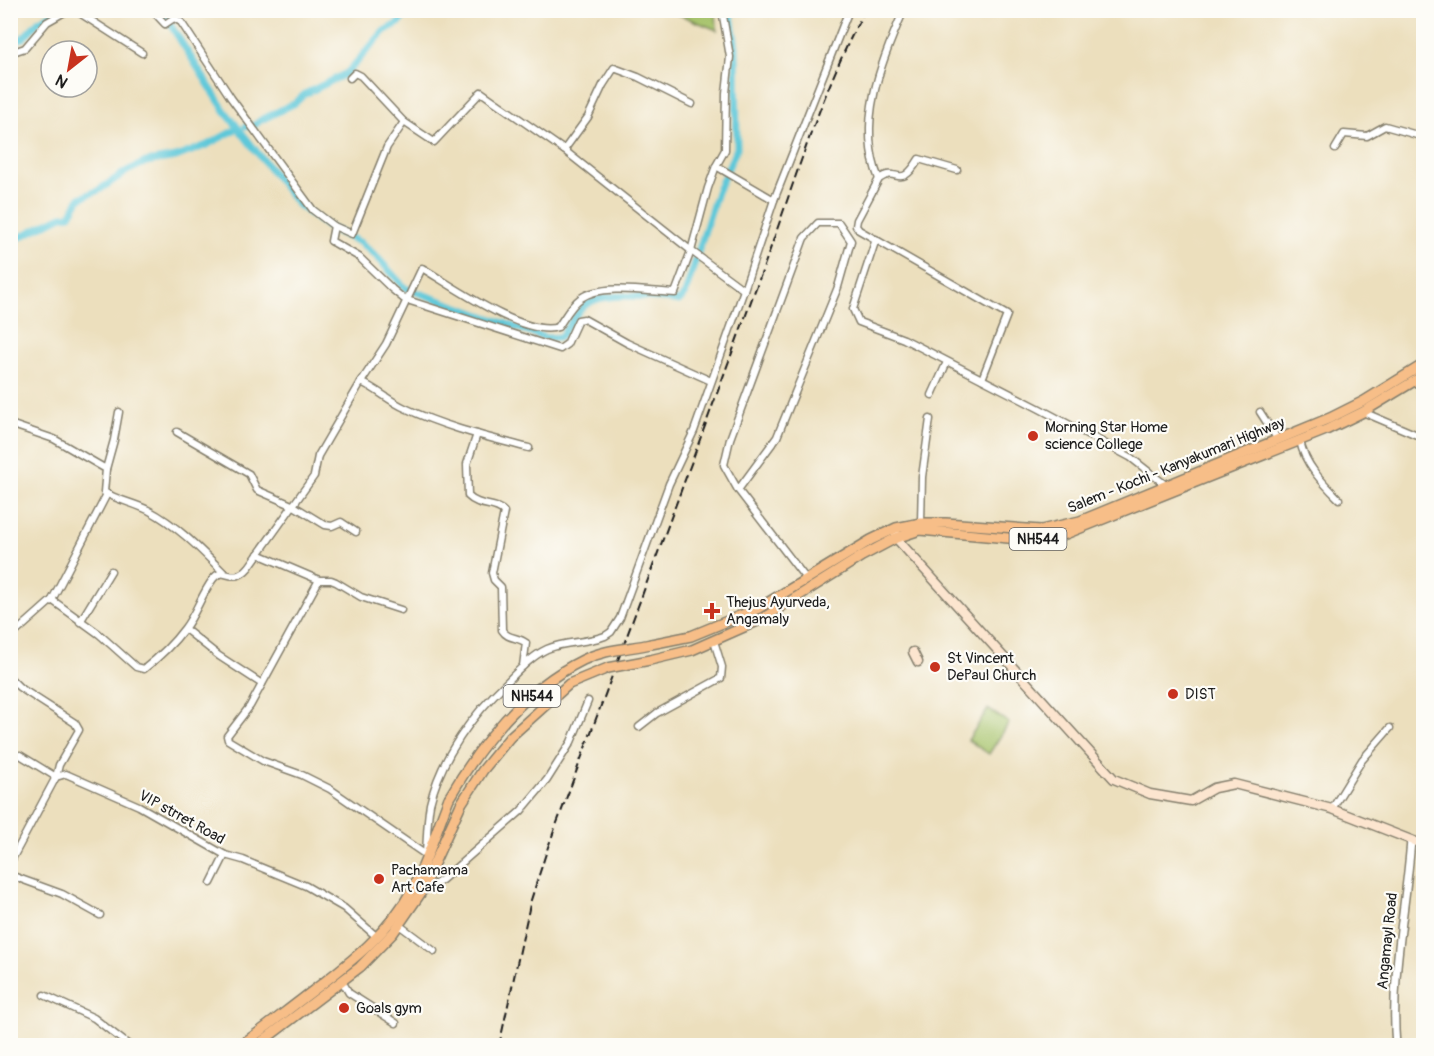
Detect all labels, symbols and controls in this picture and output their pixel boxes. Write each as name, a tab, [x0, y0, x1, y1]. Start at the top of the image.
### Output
north arrow	[39, 39, 99, 99]
text: N	[52, 70, 72, 92]
street label: Salem - Kochi - Kanyakumari Highway	[1065, 413, 1288, 518]
place label: Morning Star Home science College	[1045, 418, 1168, 454]
marker: Morning Star Home science College	[1026, 429, 1040, 443]
road number: NH544	[1010, 528, 1066, 550]
place label: Thejus Ayurveda, Angamaly	[726, 593, 830, 629]
marker: Thejus Ayurveda, Angamaly	[703, 602, 721, 620]
place label: St Vincent DePaul Church	[947, 649, 1036, 685]
marker: St Vincent DePaul Church	[928, 660, 942, 674]
road number: NH544	[504, 685, 560, 707]
place label: DIST	[1185, 685, 1216, 704]
marker: DIST	[1166, 687, 1180, 701]
street label: VIP strret Road	[135, 786, 228, 849]
place label: Pachamama Art Cafe	[391, 861, 468, 897]
marker: Pachamama Art Cafe	[372, 872, 386, 886]
street label: Angamayl Road	[1373, 892, 1402, 990]
place label: Goals gym	[356, 999, 422, 1018]
marker: Goals gym	[337, 1001, 351, 1015]

